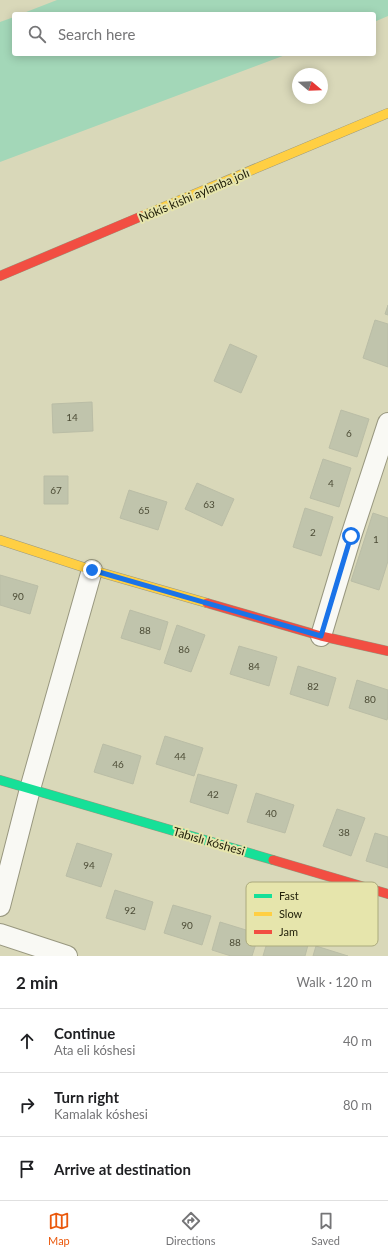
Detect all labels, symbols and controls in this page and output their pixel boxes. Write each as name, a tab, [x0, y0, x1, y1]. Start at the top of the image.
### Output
search box	[12, 12, 376, 56]
icon: search	[26, 23, 48, 45]
text: Search here	[58, 25, 135, 43]
north arrow	[292, 68, 328, 104]
street label: Nókis kishi aylanba jolı	[137, 165, 251, 225]
house number: 14	[66, 411, 78, 423]
house number: 6	[346, 427, 352, 439]
house number: 4	[328, 477, 334, 489]
house number: 67	[50, 484, 62, 496]
house number: 63	[203, 498, 215, 510]
house number: 65	[138, 504, 150, 516]
house number: 2	[310, 526, 316, 538]
route start	[342, 527, 360, 545]
house number: 1	[373, 533, 379, 545]
route end	[83, 561, 101, 579]
house number: 90	[12, 590, 24, 602]
house number: 88	[139, 624, 151, 636]
house number: 86	[178, 643, 190, 655]
house number: 84	[248, 660, 260, 672]
house number: 82	[307, 680, 319, 692]
house number: 80	[364, 693, 376, 705]
house number: 44	[174, 750, 186, 762]
house number: 46	[112, 758, 124, 770]
house number: 42	[207, 788, 219, 800]
house number: 40	[265, 807, 277, 819]
street label: Tabıslı kóshesi	[171, 824, 247, 858]
house number: 38	[338, 826, 350, 838]
house number: 94	[83, 859, 95, 871]
legend	[246, 882, 378, 946]
text: Fast	[279, 889, 299, 902]
house number: 92	[124, 904, 136, 916]
text: Slow	[279, 907, 303, 920]
house number: 90	[181, 919, 193, 931]
text: Jam	[279, 925, 298, 938]
house number: 88	[229, 936, 241, 948]
text: 2 min	[16, 972, 58, 993]
text: Walk · 120 m	[296, 974, 372, 990]
text: Continue	[54, 1024, 115, 1042]
icon: ahead	[16, 1030, 38, 1052]
text: 40 m	[343, 1033, 372, 1049]
text: Ata eli kóshesi	[54, 1042, 135, 1058]
text: Turn right	[54, 1088, 119, 1106]
icon: right	[16, 1094, 38, 1116]
text: 80 m	[343, 1097, 372, 1113]
text: Kamalak kóshesi	[54, 1106, 148, 1122]
icon: arrive	[16, 1158, 38, 1180]
text: Arrive at destination	[54, 1160, 191, 1178]
tab: Map	[48, 1210, 70, 1247]
tab: Directions	[166, 1210, 215, 1247]
tab: Saved	[311, 1210, 340, 1247]

